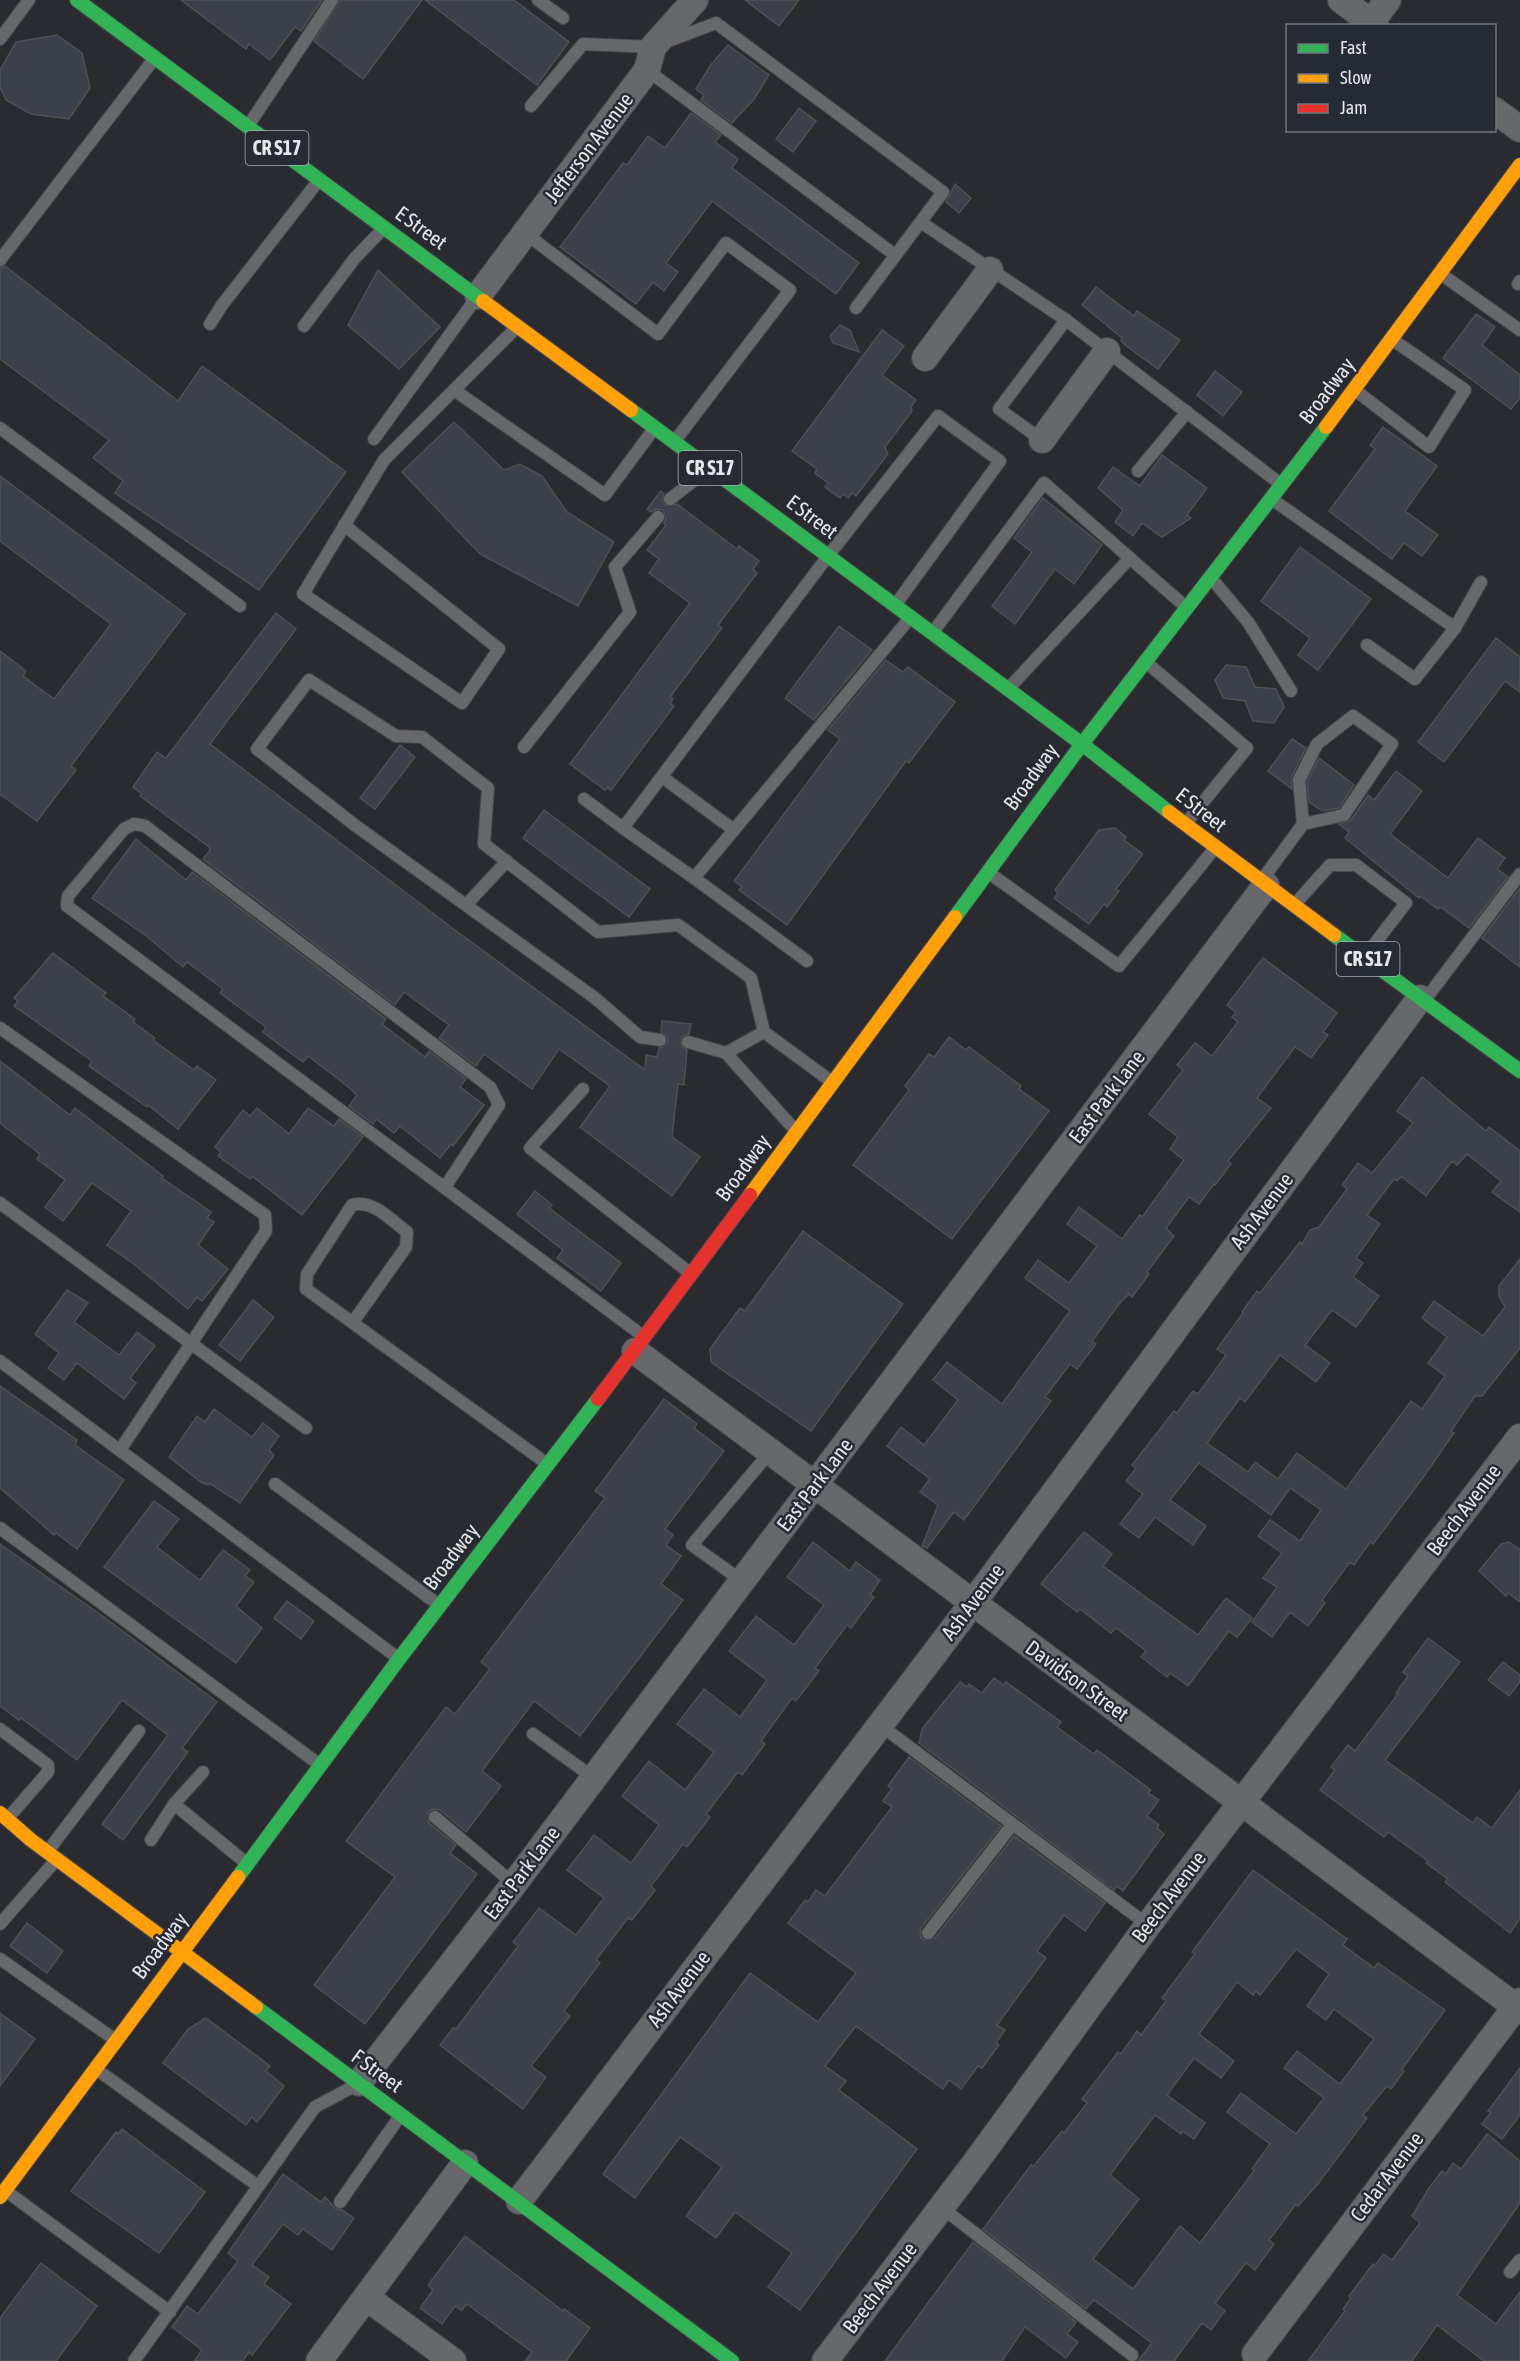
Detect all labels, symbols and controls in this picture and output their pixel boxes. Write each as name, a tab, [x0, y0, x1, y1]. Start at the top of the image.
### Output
legend	[1286, 24, 1496, 132]
text: Fast	[1340, 37, 1367, 58]
text: Slow	[1340, 67, 1371, 88]
street label: Jefferson Avenue	[539, 88, 637, 207]
text: Jam	[1340, 97, 1367, 118]
road number: CR S17	[246, 131, 308, 165]
street label: E Street	[391, 200, 452, 254]
street label: Broadway	[1294, 352, 1359, 428]
road number: CR S17	[678, 451, 742, 485]
street label: E Street	[782, 489, 843, 543]
street label: Broadway	[998, 738, 1063, 814]
street label: E Street	[1171, 782, 1232, 836]
road number: CR S17	[1336, 942, 1400, 976]
street label: East Park Lane	[1063, 1045, 1149, 1148]
street label: Broadway	[710, 1129, 775, 1205]
street label: Ash Avenue	[1225, 1168, 1298, 1253]
street label: East Park Lane	[771, 1433, 857, 1536]
street label: Beech Avenue	[1421, 1459, 1505, 1560]
street label: Broadway	[418, 1518, 483, 1594]
street label: Ash Avenue	[936, 1559, 1009, 1644]
street label: Davidson Street	[1021, 1635, 1134, 1726]
street label: East Park Lane	[478, 1821, 564, 1924]
street label: Beech Avenue	[1126, 1846, 1210, 1947]
street label: Broadway	[127, 1907, 192, 1983]
street label: Ash Avenue	[642, 1946, 715, 2031]
street label: F Street	[347, 2044, 408, 2097]
street label: Cedar Avenue	[1345, 2127, 1428, 2226]
street label: Beech Avenue	[837, 2237, 921, 2338]

